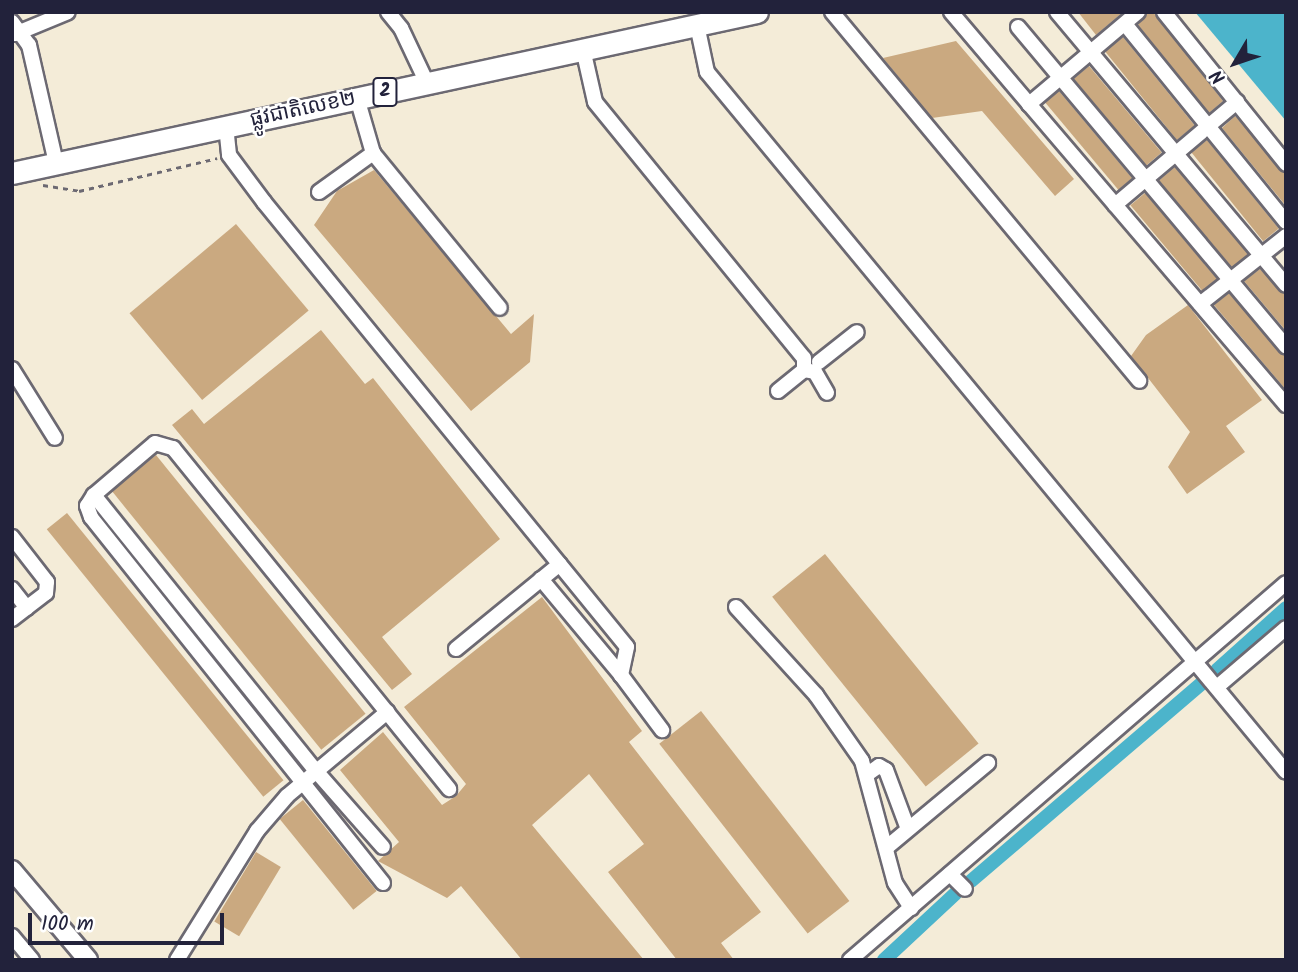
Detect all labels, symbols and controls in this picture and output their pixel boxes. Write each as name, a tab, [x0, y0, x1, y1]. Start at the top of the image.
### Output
north arrow	[1200, 28, 1270, 98]
text: N	[1203, 62, 1234, 90]
road number: 2	[371, 76, 399, 108]
street label: ផ្លូវជាតិលេខ២	[248, 86, 358, 134]
scale bar	[32, 898, 228, 942]
text: 100 m	[41, 908, 94, 941]

